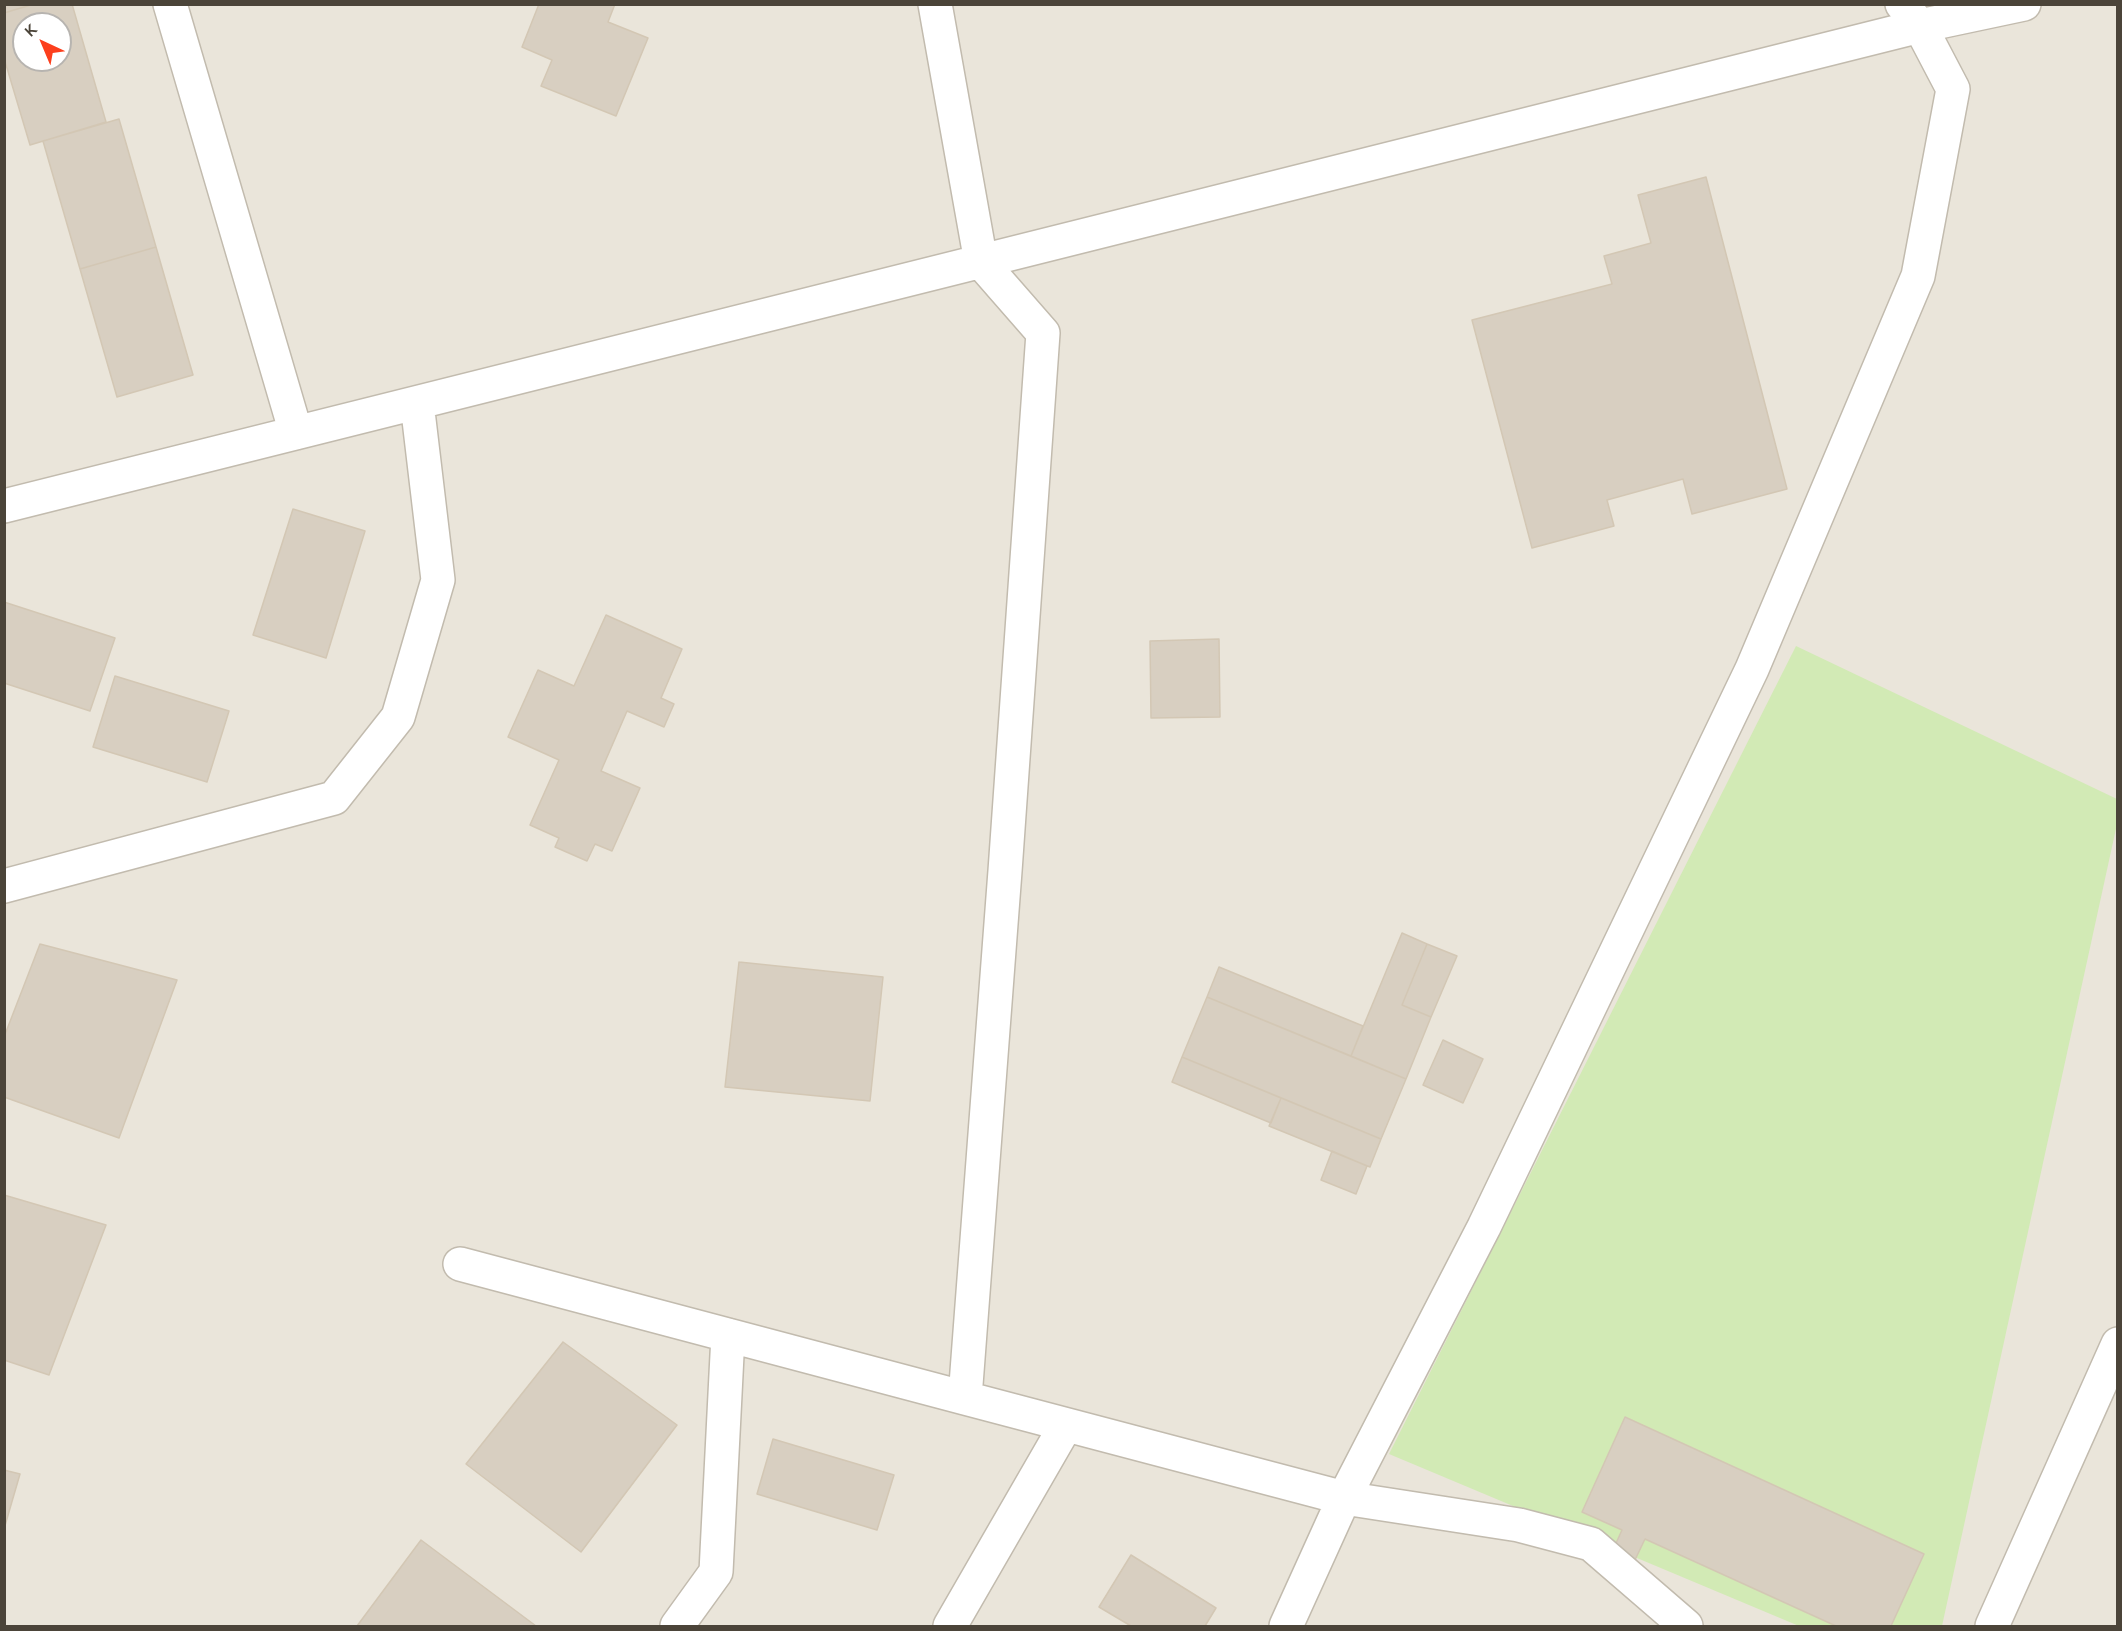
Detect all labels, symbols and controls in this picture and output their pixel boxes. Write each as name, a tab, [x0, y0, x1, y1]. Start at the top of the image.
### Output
north arrow	[12, 12, 72, 72]
text: K	[20, 20, 41, 41]

